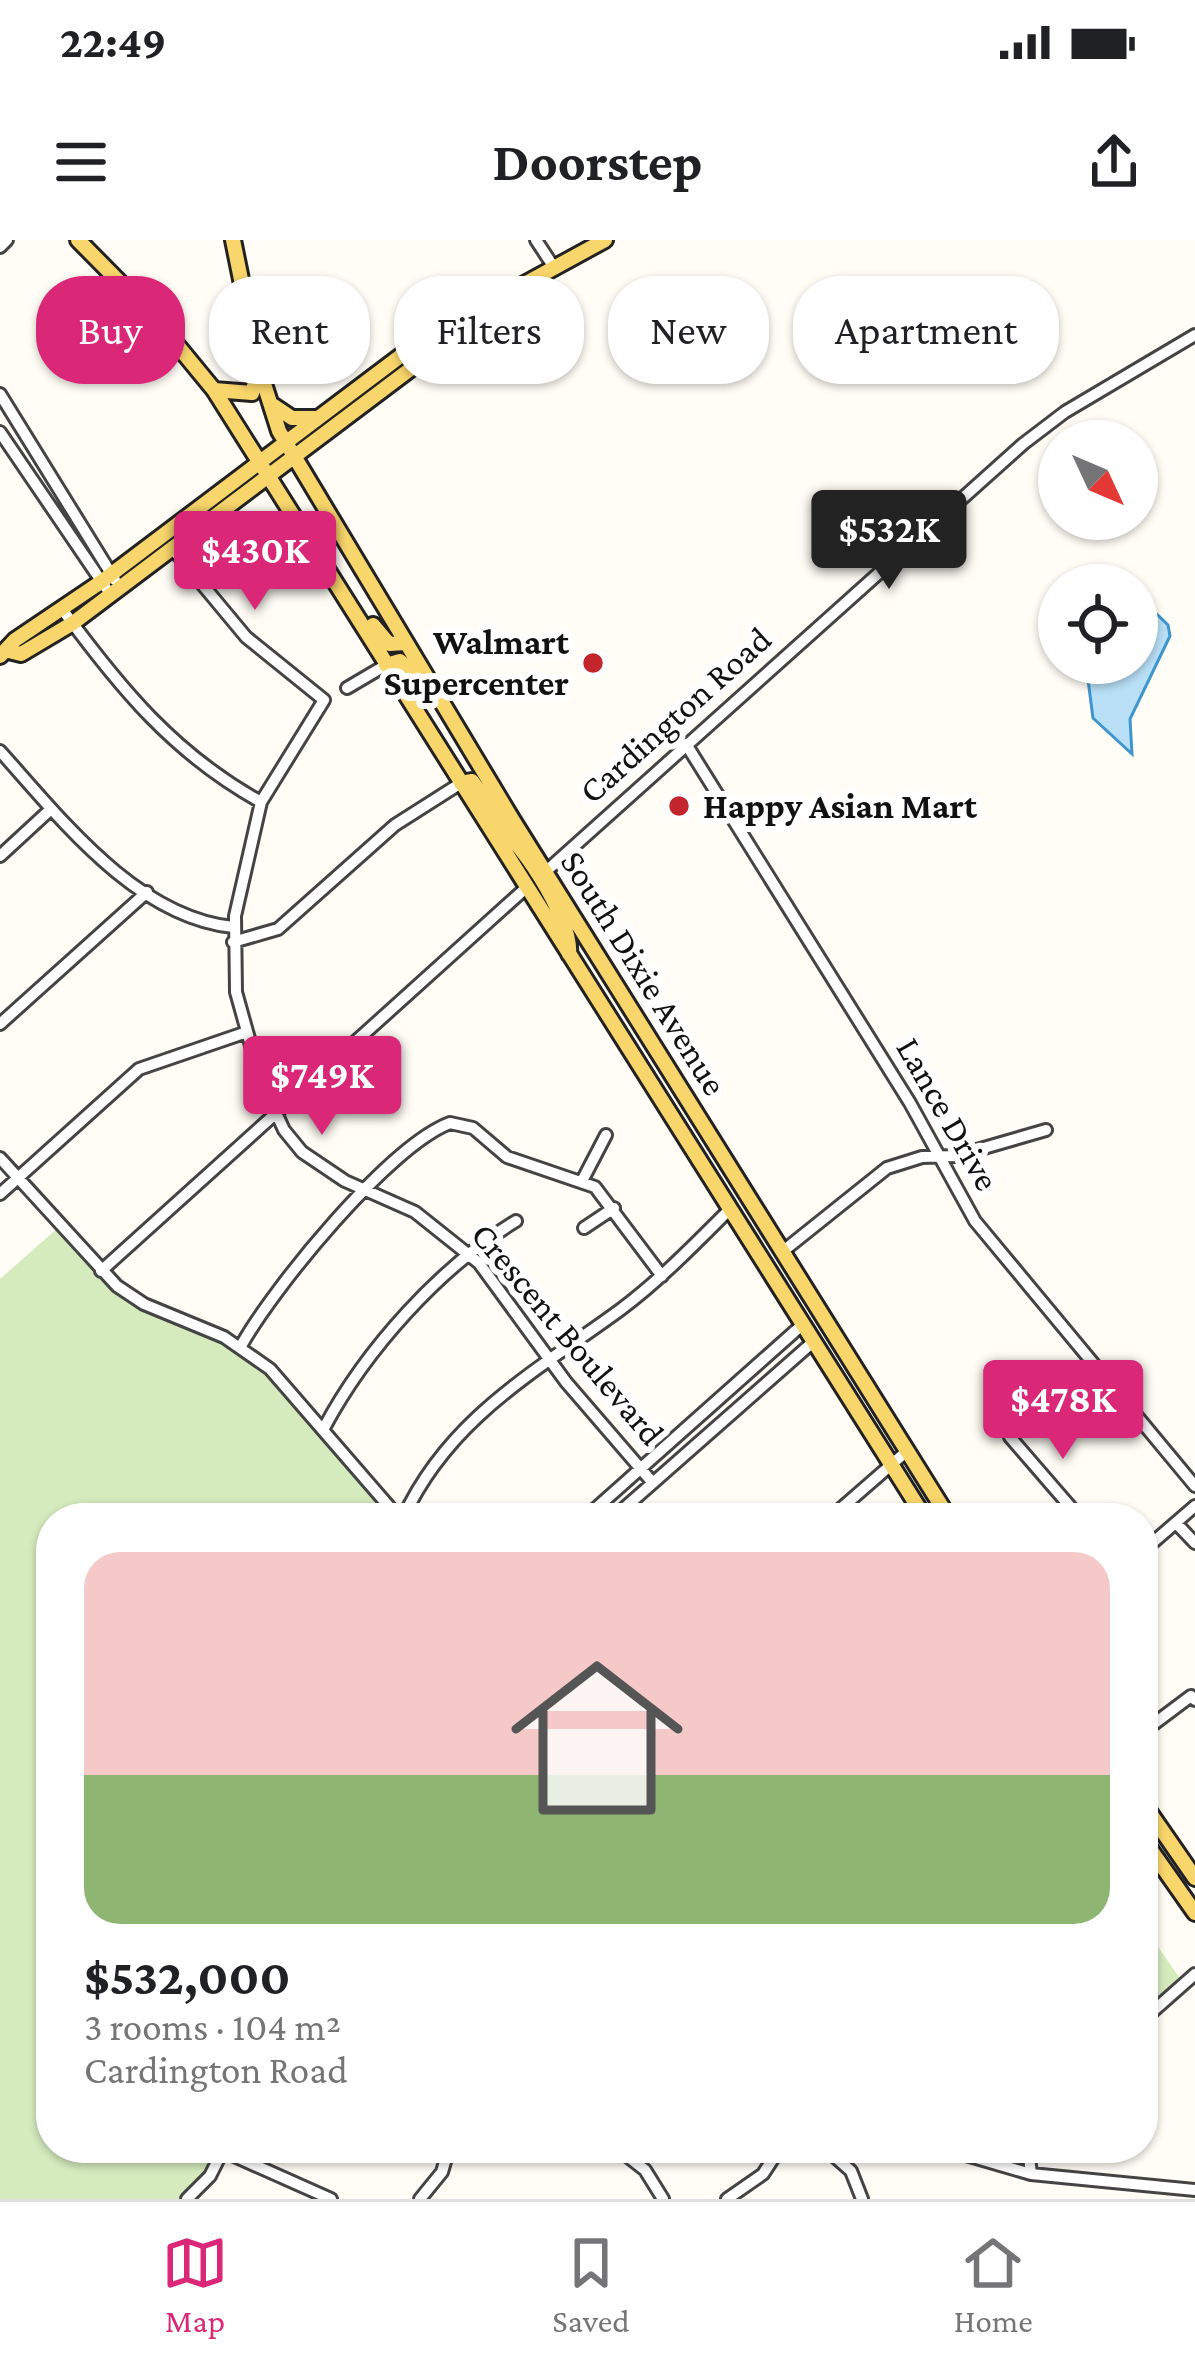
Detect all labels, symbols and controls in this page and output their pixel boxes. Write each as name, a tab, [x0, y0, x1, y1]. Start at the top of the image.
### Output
text: 22:49	[60, 17, 166, 67]
icon: menu	[48, 129, 114, 195]
icon: share	[1081, 129, 1147, 195]
text: Doorstep	[492, 132, 703, 192]
chip: Buy	[36, 276, 185, 384]
chip: Rent	[209, 276, 370, 384]
chip: Filters	[394, 276, 584, 384]
chip: New	[608, 276, 769, 384]
chip: Apartment	[793, 276, 1059, 384]
north arrow	[1038, 420, 1158, 540]
map controls	[1038, 420, 1158, 684]
pin: $532K	[805, 490, 973, 592]
text: $532K	[838, 507, 940, 550]
pin: $430K	[171, 511, 339, 613]
text: $430K	[201, 528, 309, 571]
button: locate	[1038, 564, 1158, 684]
street label: Cardington Road	[571, 619, 779, 811]
place label: Walmart Supercenter	[383, 622, 570, 703]
marker: Walmart Supercenter	[580, 650, 606, 676]
place label: Happy Asian Mart	[703, 786, 978, 826]
marker: Happy Asian Mart	[666, 793, 692, 819]
street label: South Dixie Avenue	[553, 844, 735, 1102]
street label: Lance Drive	[888, 1031, 1008, 1197]
pin: $749K	[238, 1036, 406, 1138]
text: $749K	[270, 1053, 374, 1096]
street label: Crescent Boulevard	[463, 1215, 673, 1453]
pin: $478K	[979, 1360, 1147, 1462]
text: $478K	[1010, 1377, 1116, 1420]
icon: home	[489, 1630, 705, 1846]
text: $532,000	[84, 1948, 291, 2005]
text: 3 rooms · 104 m²	[84, 2005, 341, 2048]
text: Cardington Road	[84, 2048, 348, 2091]
tab: Map	[162, 2230, 228, 2339]
tab: Saved	[552, 2230, 630, 2339]
tab: Home	[954, 2230, 1033, 2339]

